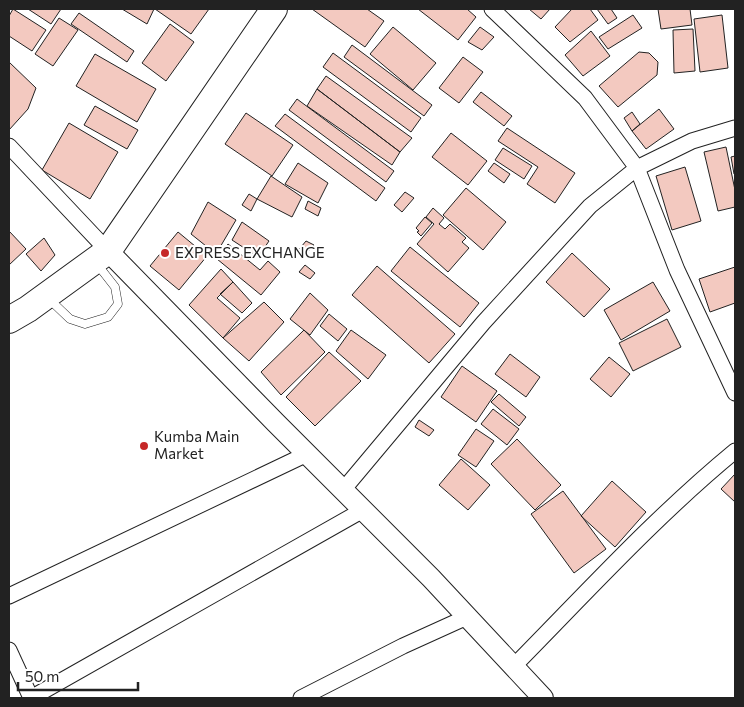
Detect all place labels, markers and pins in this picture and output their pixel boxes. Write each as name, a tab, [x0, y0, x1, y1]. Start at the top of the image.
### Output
place label: EXPRESS EXCHANGE	[175, 243, 325, 261]
marker: EXPRESS EXCHANGE	[159, 247, 171, 259]
place label: Kumba Main Market	[154, 427, 239, 462]
marker: Kumba Main Market	[138, 440, 150, 452]

